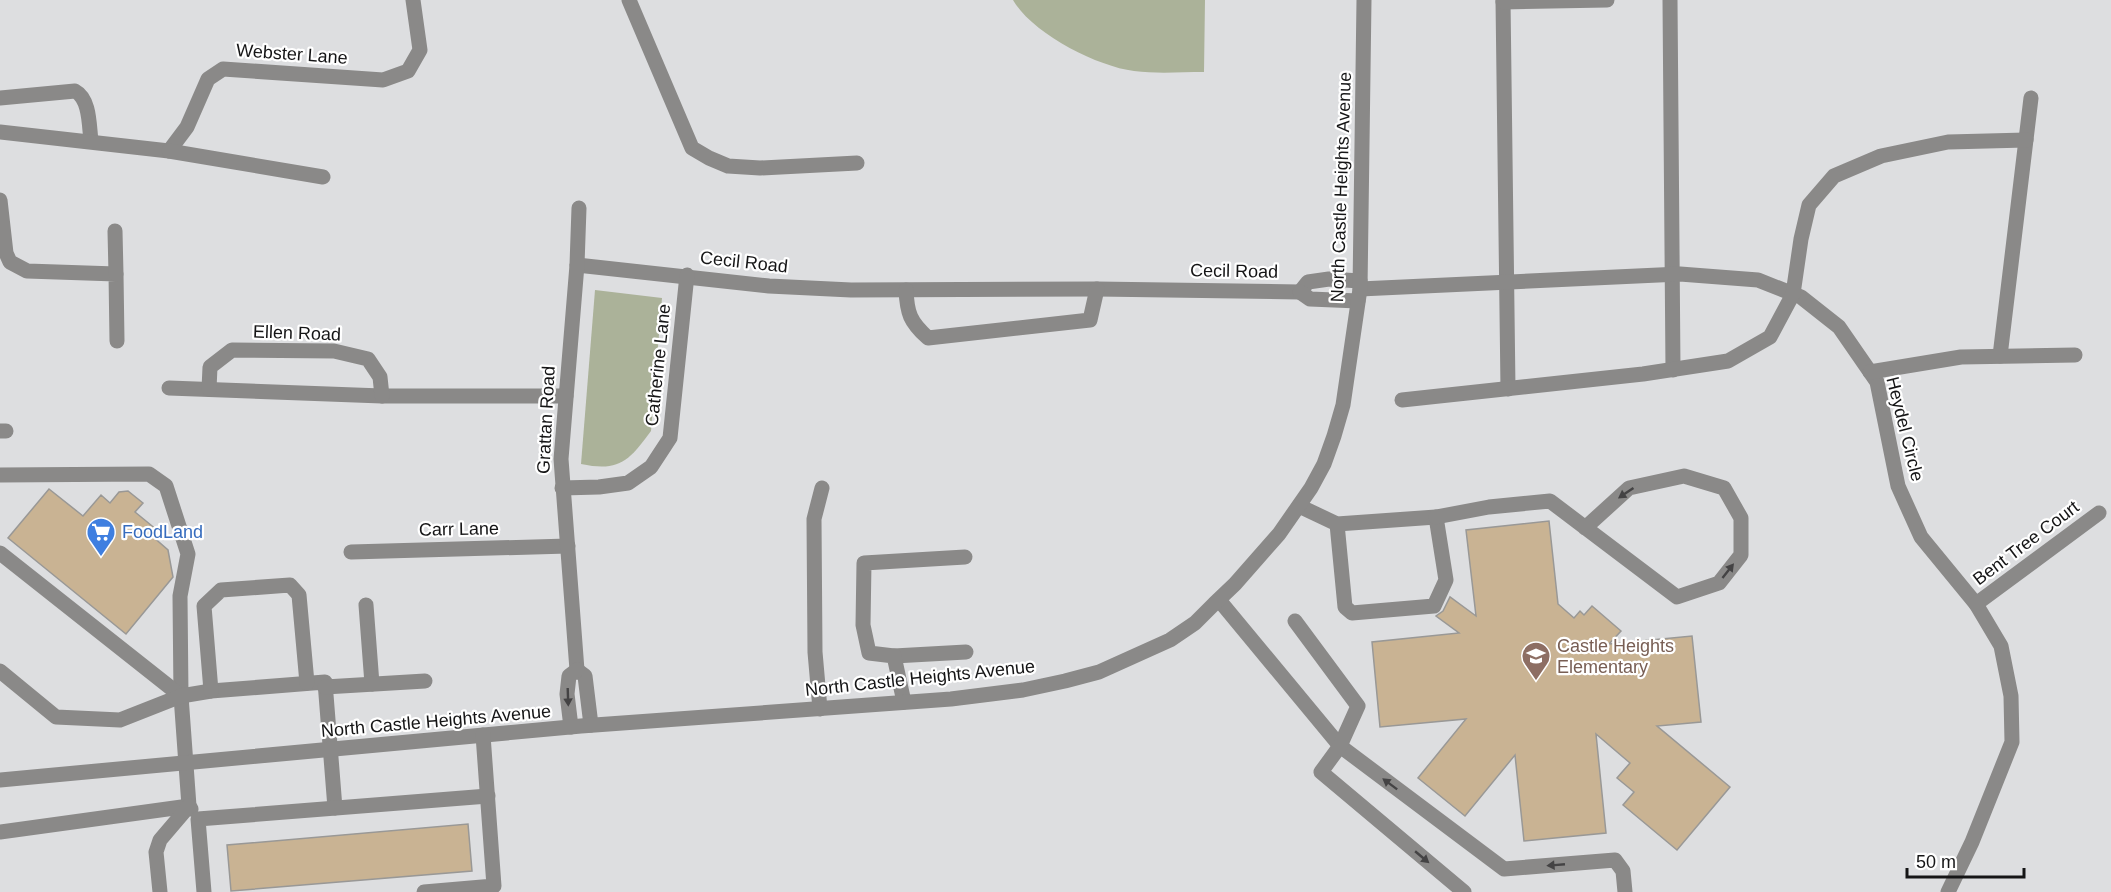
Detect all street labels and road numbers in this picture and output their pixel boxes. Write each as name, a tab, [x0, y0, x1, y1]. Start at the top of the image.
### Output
street label: Webster Lane	[236, 40, 348, 68]
street label: North Castle Heights Avenue	[1327, 71, 1355, 303]
street label: Cecil Road	[699, 247, 789, 277]
street label: Cecil Road	[1190, 260, 1278, 282]
street label: Catherine Lane	[642, 303, 674, 427]
street label: Ellen Road	[253, 321, 341, 345]
street label: Grattan Road	[533, 366, 559, 474]
street label: Heydel Circle	[1882, 375, 1928, 483]
street label: Bent Tree Court	[1969, 497, 2083, 589]
street label: Carr Lane	[419, 518, 499, 540]
street label: North Castle Heights Avenue	[804, 656, 1036, 700]
street label: North Castle Heights Avenue	[320, 701, 552, 741]

